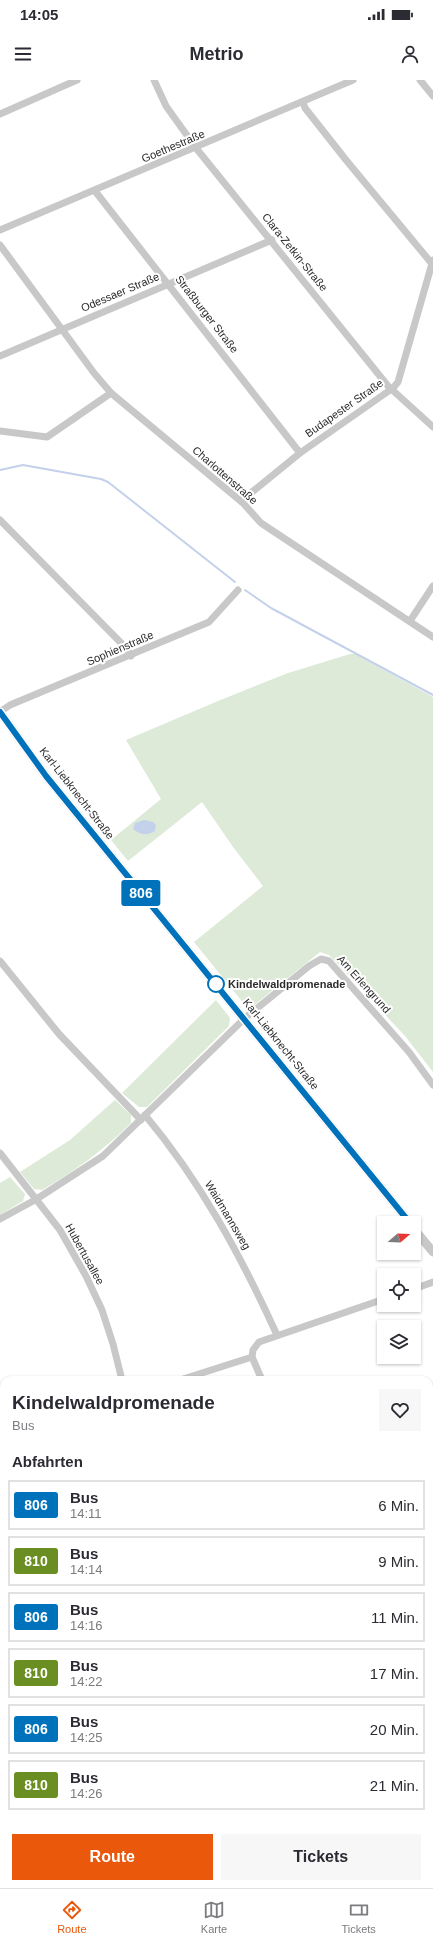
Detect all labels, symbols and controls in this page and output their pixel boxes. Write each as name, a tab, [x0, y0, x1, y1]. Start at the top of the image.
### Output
text: 14:05	[20, 6, 58, 23]
icon: menu	[12, 43, 34, 65]
icon: person	[399, 43, 421, 65]
text: Metrio	[190, 44, 244, 64]
street label: Goethestraße	[140, 127, 206, 165]
street label: Clara-Zetkin-Straße	[260, 211, 330, 293]
street label: Odessaer Straße	[79, 270, 161, 314]
street label: Straßburger Straße	[173, 273, 241, 355]
street label: Budapester Straße	[303, 377, 385, 439]
street label: Charlottenstraße	[190, 444, 260, 506]
street label: Sophienstraße	[85, 628, 155, 668]
street label: Karl-Liebknecht-Straße	[37, 745, 117, 841]
line badge: 806	[118, 880, 164, 906]
text: 806	[129, 885, 153, 901]
street label: Am Erlengrund	[335, 953, 393, 1015]
marker: Kindelwaldpromenade	[207, 975, 225, 993]
place label: Kindelwaldpromenade	[228, 978, 345, 990]
street label: Karl-Liebknecht-Straße	[241, 996, 321, 1092]
street label: Waidmannsweg	[203, 1179, 253, 1251]
north arrow	[377, 1216, 421, 1260]
map controls	[377, 1216, 421, 1364]
street label: Hubertusallee	[63, 1221, 107, 1287]
button: locate	[377, 1268, 421, 1312]
button: layers	[377, 1320, 421, 1364]
button: heart	[379, 1389, 421, 1431]
text: Kindelwaldpromenade	[12, 1392, 215, 1413]
text: Bus	[12, 1418, 34, 1433]
text: Abfahrten	[12, 1453, 83, 1470]
text: Bus	[70, 1489, 98, 1506]
text: 806	[24, 1497, 48, 1513]
text: 6 Min.	[378, 1497, 419, 1514]
text: 14:11	[70, 1506, 102, 1521]
text: Bus	[70, 1545, 98, 1562]
text: 810	[24, 1553, 48, 1569]
text: 9 Min.	[378, 1553, 419, 1570]
text: 14:14	[70, 1562, 103, 1577]
text: Bus	[70, 1601, 98, 1618]
text: 806	[24, 1609, 48, 1625]
text: 11 Min.	[371, 1609, 419, 1626]
text: 14:16	[70, 1618, 103, 1633]
text: Bus	[70, 1657, 98, 1674]
text: 810	[24, 1665, 48, 1681]
text: 17 Min.	[370, 1665, 419, 1682]
text: 14:22	[70, 1674, 103, 1689]
text: Bus	[70, 1713, 98, 1730]
text: 806	[24, 1721, 48, 1737]
text: 20 Min.	[370, 1721, 419, 1738]
text: 14:25	[70, 1730, 103, 1745]
text: Bus	[70, 1769, 98, 1786]
text: 810	[24, 1777, 48, 1793]
text: 21 Min.	[370, 1777, 419, 1794]
text: 14:26	[70, 1786, 103, 1801]
button: Route	[12, 1834, 213, 1880]
button: Tickets	[221, 1834, 421, 1880]
tab: Route	[57, 1899, 87, 1935]
tab: Karte	[201, 1899, 227, 1935]
tab: Tickets	[341, 1899, 376, 1935]

